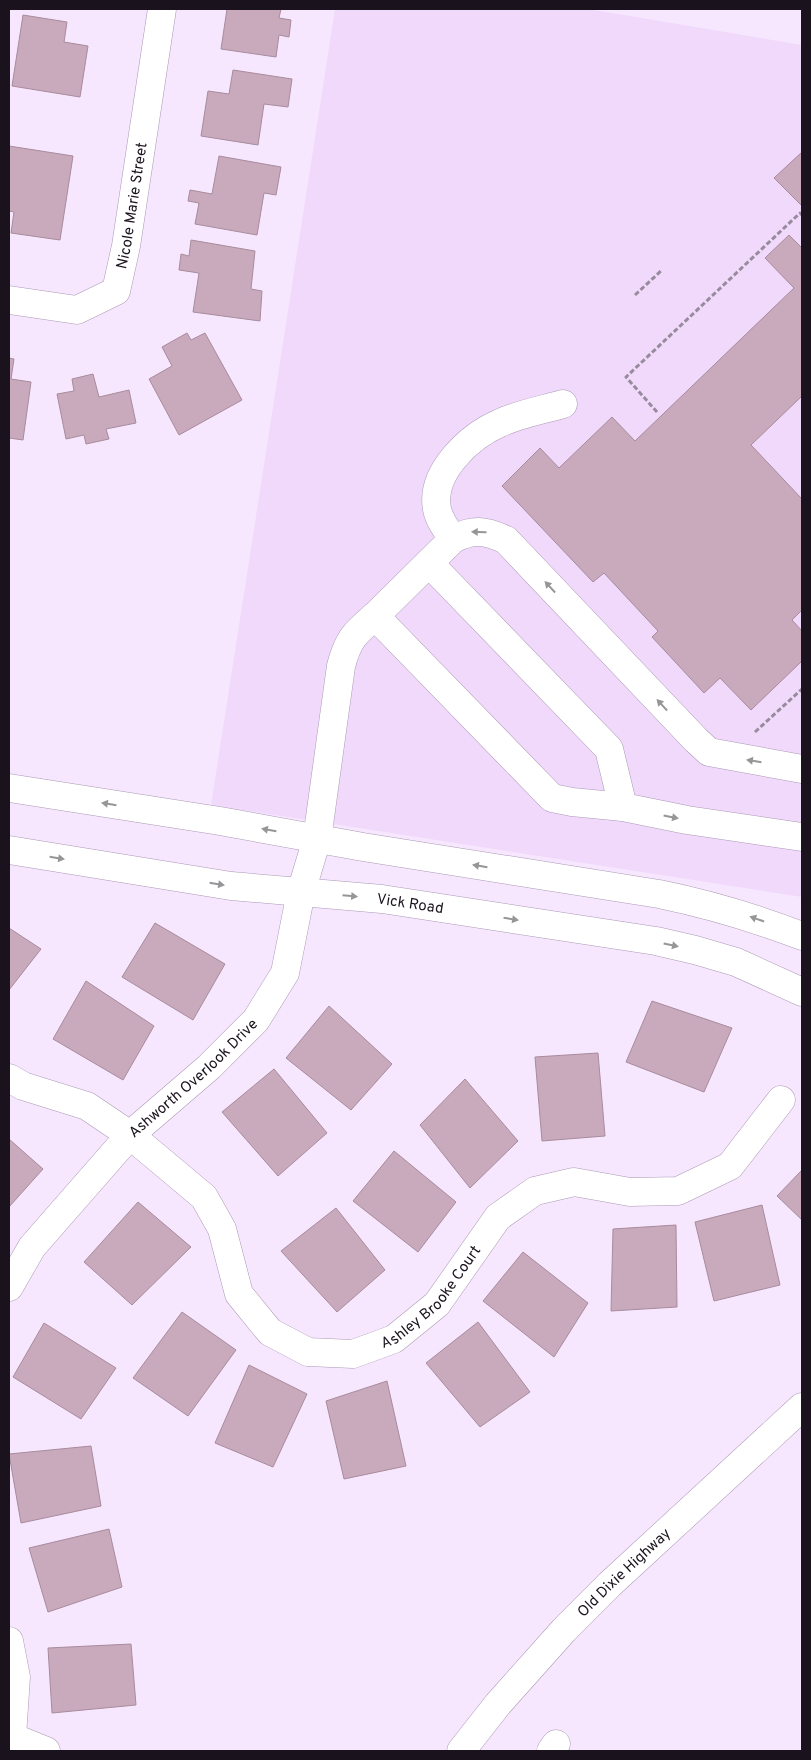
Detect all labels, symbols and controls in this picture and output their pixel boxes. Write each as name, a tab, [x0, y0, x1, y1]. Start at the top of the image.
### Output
street label: Nicole Marie Street	[113, 141, 153, 271]
one-way arrow	[471, 528, 487, 536]
one-way arrow	[544, 581, 556, 593]
one-way arrow	[656, 699, 668, 711]
one-way arrow	[746, 756, 762, 764]
one-way arrow	[100, 799, 116, 807]
one-way arrow	[663, 813, 678, 821]
one-way arrow	[261, 826, 277, 834]
one-way arrow	[49, 854, 65, 862]
one-way arrow	[472, 861, 488, 869]
one-way arrow	[210, 880, 226, 888]
street label: Vick Road	[376, 891, 445, 919]
one-way arrow	[342, 892, 358, 900]
one-way arrow	[503, 915, 519, 923]
one-way arrow	[749, 915, 764, 922]
one-way arrow	[664, 941, 680, 949]
street label: Ashworth Overlook Drive	[125, 1015, 263, 1143]
street label: Ashley Brooke Court	[379, 1242, 486, 1354]
street label: Old Dixie Highway	[574, 1525, 675, 1622]

